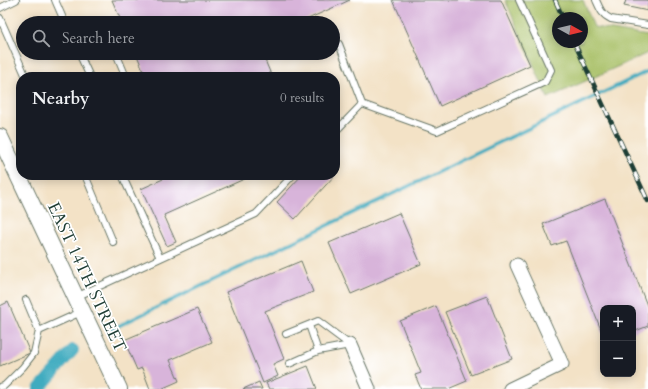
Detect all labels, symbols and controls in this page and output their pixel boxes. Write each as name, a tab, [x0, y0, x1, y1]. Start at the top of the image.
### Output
north arrow	[552, 12, 588, 48]
search box	[16, 16, 340, 60]
icon: search	[30, 27, 52, 49]
text: Search here	[62, 28, 135, 48]
text: Nearby	[32, 87, 89, 110]
text: 0 results	[280, 89, 324, 107]
street label: EAST 14TH STREET	[42, 198, 132, 356]
map controls	[600, 305, 636, 377]
button: +	[600, 305, 636, 341]
button: −	[600, 341, 636, 377]

